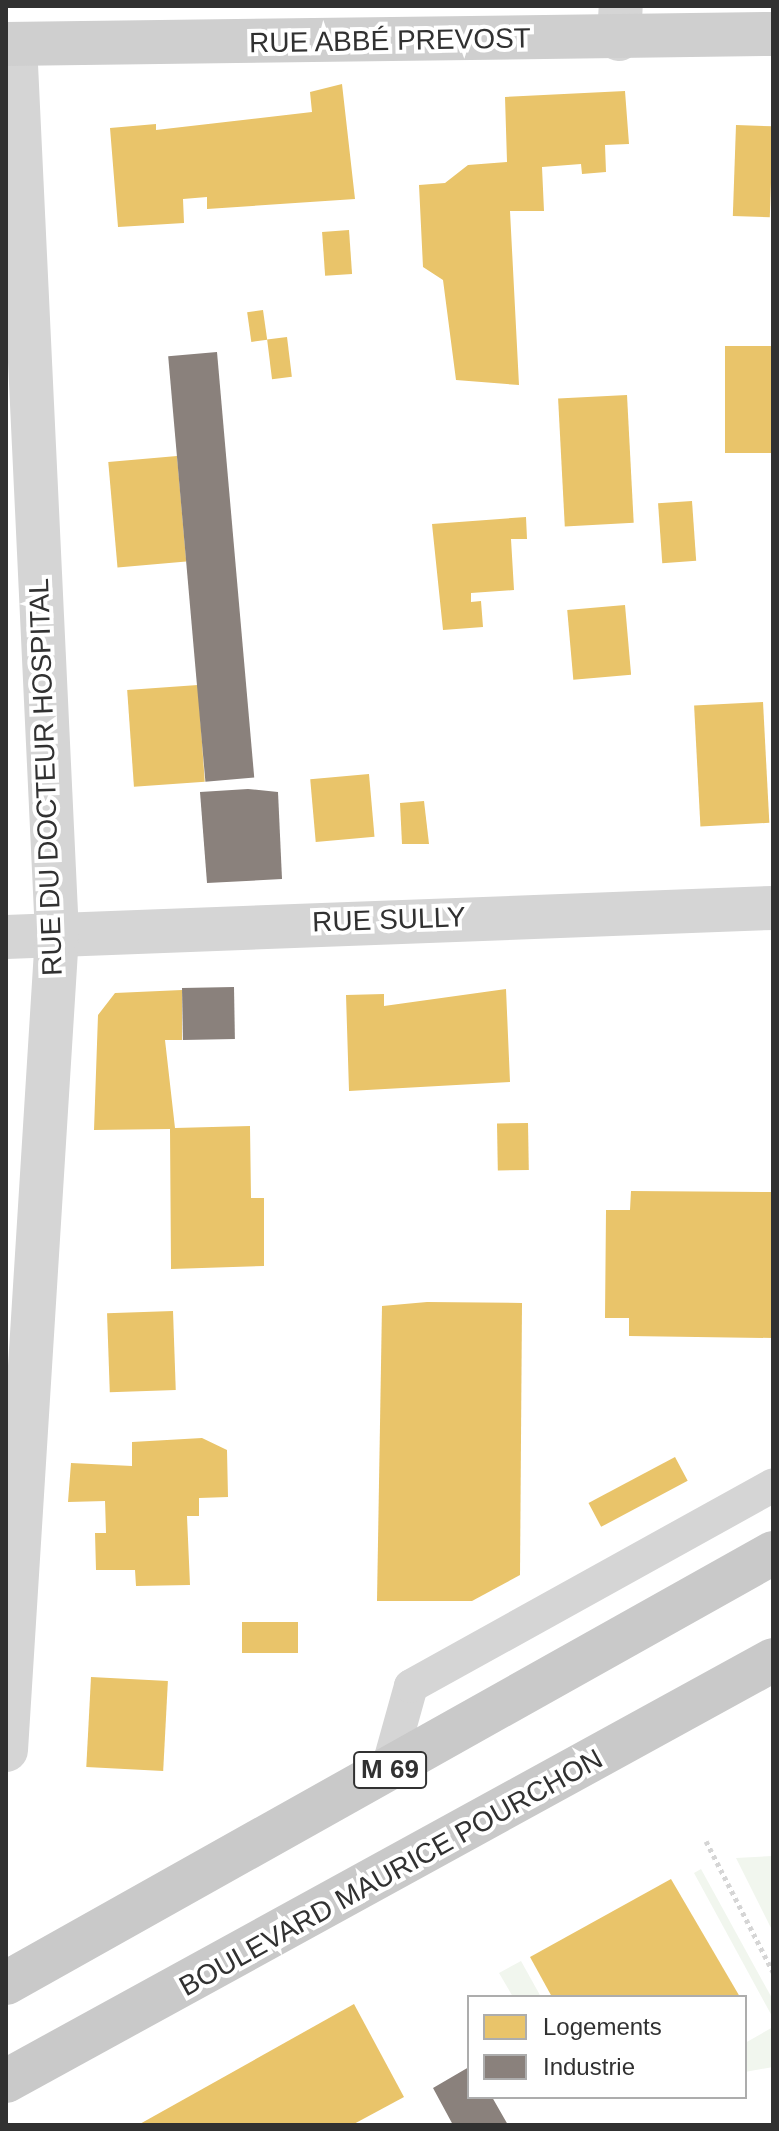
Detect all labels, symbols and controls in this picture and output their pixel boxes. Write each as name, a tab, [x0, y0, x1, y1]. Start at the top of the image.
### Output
street label: RUE ABBÉ PREVOST	[248, 22, 532, 60]
street label: RUE DU DOCTEUR HOSPITAL	[22, 578, 70, 976]
street label: RUE SULLY	[312, 901, 466, 939]
street label: BOULEVARD MAURICE POURCHON	[174, 1742, 608, 2004]
road number: M 69	[352, 1748, 428, 1792]
legend	[467, 1995, 747, 2099]
text: Logements	[543, 2013, 662, 2040]
text: Industrie	[543, 2053, 635, 2080]

